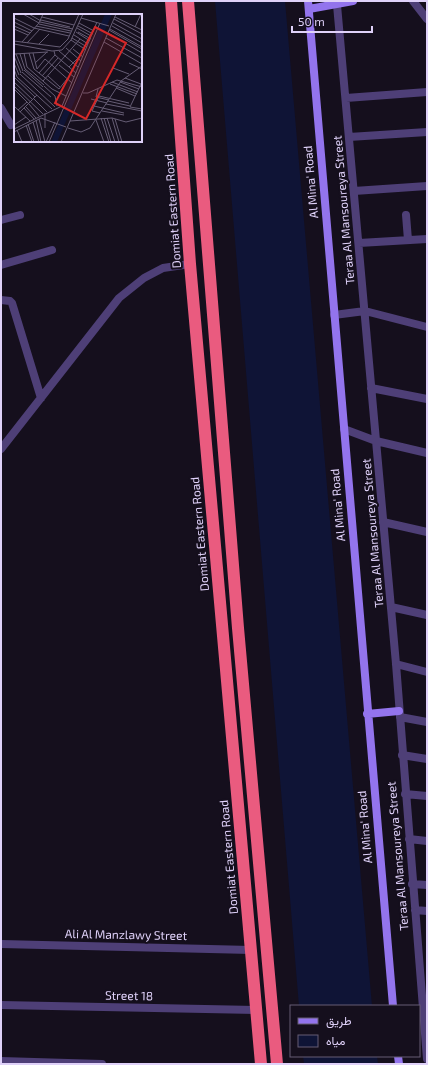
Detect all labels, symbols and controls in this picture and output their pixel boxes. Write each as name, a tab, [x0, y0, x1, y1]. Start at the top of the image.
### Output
scale bar	[292, 8, 372, 34]
inset map	[14, 14, 142, 142]
text: 50 m	[298, 14, 325, 28]
street label: Teraa Al Mansoureya Street	[329, 135, 356, 285]
street label: Al Mina' Road	[300, 145, 320, 219]
street label: Domiat Eastern Road	[161, 153, 183, 269]
street label: Teraa Al Mansoureya Street	[358, 458, 385, 608]
street label: Al Mina' Road	[327, 468, 347, 542]
street label: Domiat Eastern Road	[187, 476, 211, 592]
street label: Teraa Al Mansoureya Street	[383, 781, 410, 931]
street label: Al Mina' Road	[354, 790, 374, 864]
street label: Domiat Eastern Road	[216, 799, 240, 915]
street label: Ali Al Manzlawy Street	[65, 926, 188, 942]
street label: Street 18	[105, 988, 153, 1002]
legend	[290, 1005, 420, 1057]
text: طريق	[326, 1013, 352, 1029]
text: مياه	[326, 1033, 345, 1048]

